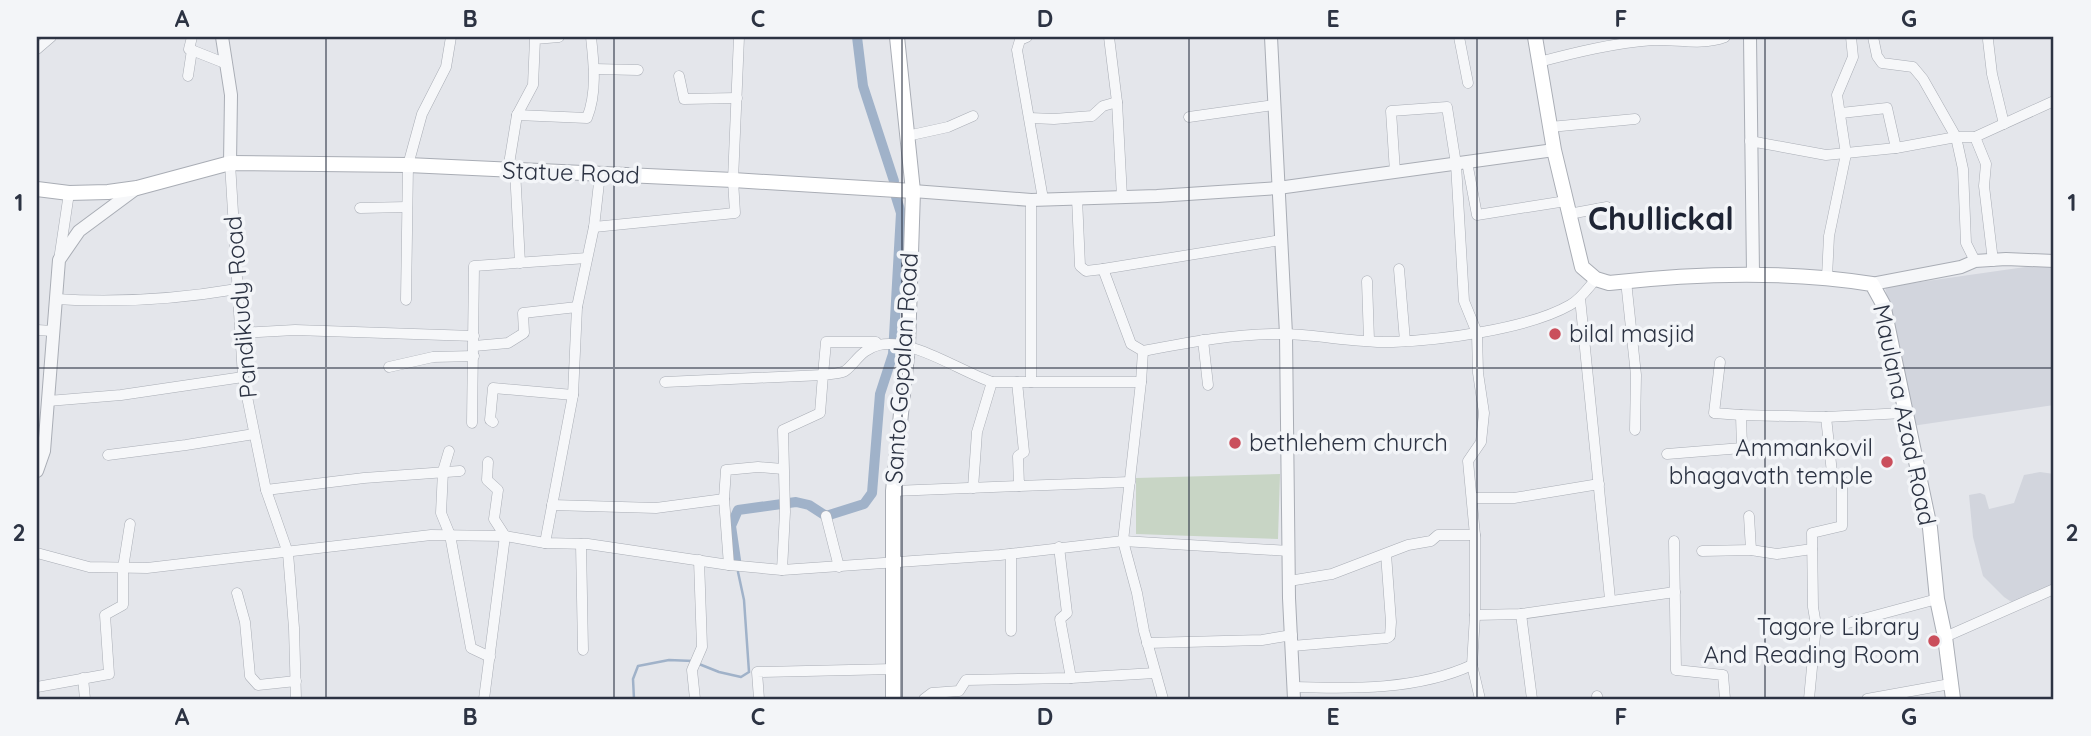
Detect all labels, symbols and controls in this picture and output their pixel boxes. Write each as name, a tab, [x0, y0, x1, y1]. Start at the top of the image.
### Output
text: A	[175, 4, 190, 33]
text: B	[462, 4, 478, 33]
text: C	[751, 4, 765, 33]
text: D	[1037, 4, 1053, 33]
text: E	[1326, 4, 1340, 33]
text: F	[1615, 4, 1627, 33]
text: G	[1901, 4, 1917, 33]
street label: Statue Road	[502, 155, 640, 189]
text: 1	[15, 188, 23, 217]
text: 1	[2068, 188, 2076, 217]
district label: Chullickal	[1588, 198, 1734, 238]
street label: Pandikudy Road	[217, 215, 263, 400]
street label: Santo Gopalan Road	[878, 252, 924, 484]
street label: Maulana Azad Road	[1867, 302, 1943, 528]
place label: bilal masjid	[1569, 318, 1695, 348]
marker: bilal masjid	[1547, 326, 1563, 342]
place label: bethlehem church	[1249, 427, 1448, 457]
place label: Ammankovil bhagavath temple	[1669, 432, 1873, 490]
marker: bethlehem church	[1227, 435, 1243, 451]
marker: Ammankovil bhagavath temple	[1879, 454, 1895, 470]
text: 2	[12, 518, 26, 547]
text: 2	[2065, 518, 2079, 547]
place label: Tagore Library And Reading Room	[1703, 611, 1920, 669]
marker: Tagore Library And Reading Room	[1926, 633, 1942, 649]
text: A	[175, 702, 190, 731]
text: B	[462, 702, 478, 731]
text: C	[751, 702, 765, 731]
text: D	[1037, 702, 1053, 731]
text: E	[1326, 702, 1340, 731]
text: F	[1615, 702, 1627, 731]
text: G	[1901, 702, 1917, 731]

